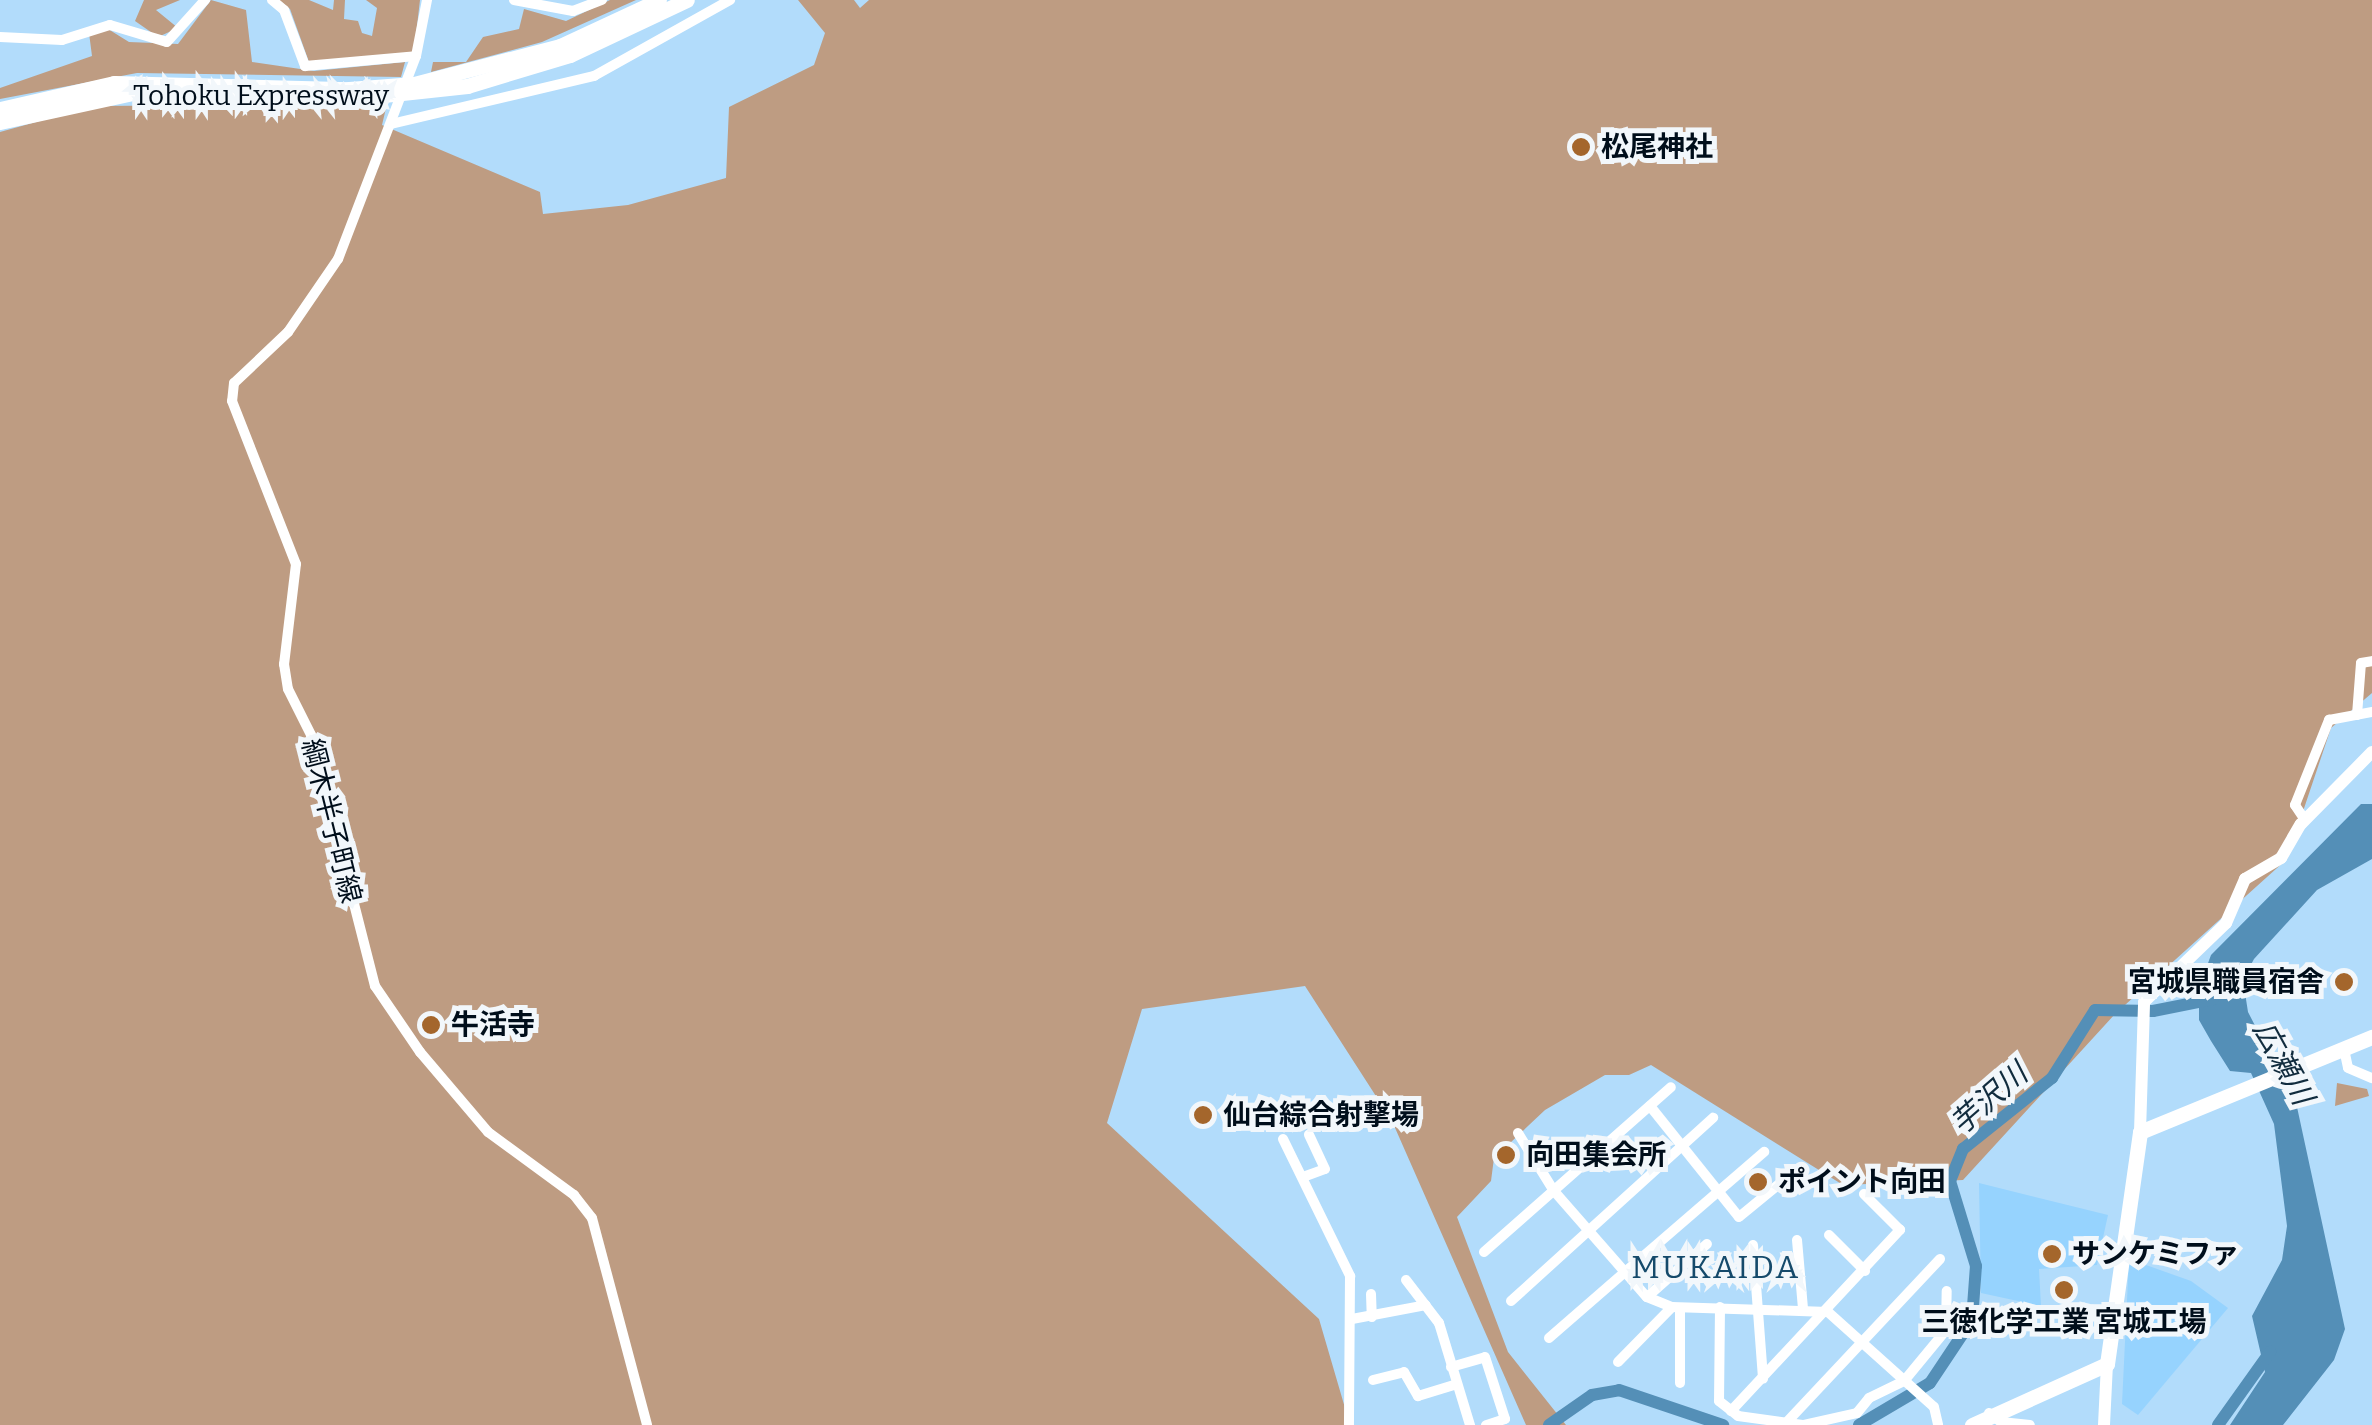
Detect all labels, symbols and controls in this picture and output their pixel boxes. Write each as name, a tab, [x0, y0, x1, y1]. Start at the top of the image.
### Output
street label: Tohoku Expressway	[133, 79, 389, 113]
place label: 松尾神社	[1601, 130, 1713, 164]
marker: 松尾神社	[1570, 136, 1592, 158]
street label: 綱木半子町線	[294, 735, 368, 907]
place label: 宮城県職員宿舎	[2128, 965, 2324, 999]
marker: 宮城県職員宿舎	[2333, 971, 2355, 993]
place label: 牛活寺	[451, 1008, 535, 1042]
marker: 牛活寺	[420, 1014, 442, 1036]
water label: 広瀬川	[2245, 1015, 2321, 1111]
water label: 芋沢川	[1943, 1056, 2035, 1142]
place label: 仙台綜合射撃場	[1223, 1098, 1419, 1132]
marker: 仙台綜合射撃場	[1192, 1104, 1214, 1126]
place label: 向田集会所	[1526, 1138, 1666, 1172]
marker: 向田集会所	[1495, 1144, 1517, 1166]
place label: ポイント向田	[1778, 1165, 1946, 1199]
marker: ポイント向田	[1747, 1171, 1769, 1193]
place label: サンケミファ	[2072, 1237, 2240, 1271]
marker: サンケミファ	[2041, 1243, 2063, 1265]
district label: MUKAIDA	[1631, 1248, 1801, 1286]
marker: 三徳化学工業 宮城工場	[2053, 1279, 2075, 1301]
place label: 三徳化学工業 宮城工場	[1921, 1305, 2207, 1339]

